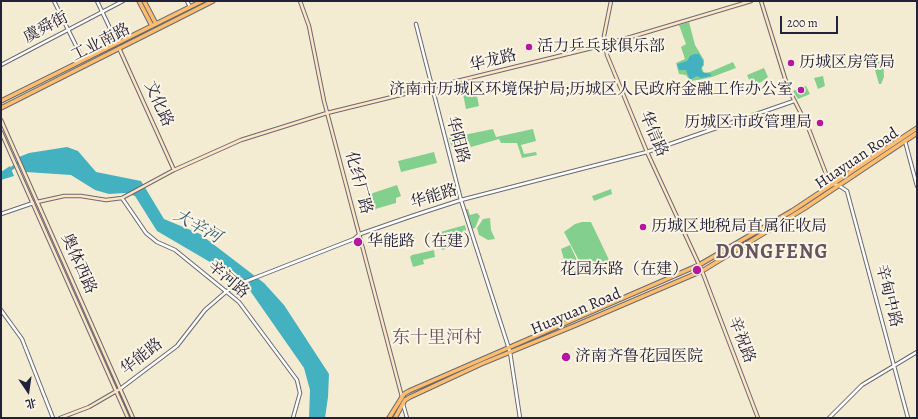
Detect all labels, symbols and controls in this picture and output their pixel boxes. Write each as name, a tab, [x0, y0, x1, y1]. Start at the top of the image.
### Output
street label: 虞舜街	[20, 8, 72, 48]
scale bar	[782, 8, 840, 34]
text: 200 m	[787, 15, 818, 31]
street label: 工业南路	[68, 20, 134, 66]
place label: 活力乒乓球俱乐部	[537, 37, 665, 57]
marker: 活力乒乓球俱乐部	[524, 42, 534, 52]
street label: 华龙路	[467, 46, 519, 76]
place label: 历城区房管局	[799, 53, 895, 73]
marker: 历城区房管局	[786, 58, 796, 68]
street label: 文化路	[139, 78, 177, 130]
place label: 济南市历城区环境保护局;历城区人民政府金融工作办公室	[389, 80, 793, 100]
marker: 济南市历城区环境保护局;历城区人民政府金融工作办公室	[796, 85, 806, 95]
street label: 华信路	[635, 108, 671, 160]
place label: 历城区市政管理局	[684, 113, 812, 133]
street label: 华阳路	[442, 114, 472, 166]
marker: 历城区市政管理局	[815, 118, 825, 128]
street label: Huayuan Road	[812, 124, 902, 194]
street label: 化纤厂路	[340, 150, 376, 216]
street label: 华能路	[408, 181, 460, 213]
water label: 大辛河	[170, 206, 224, 248]
place label: 历城区地税局直属征收局	[651, 217, 827, 237]
marker: 历城区地税局直属征收局	[638, 222, 648, 232]
street label: 奥体西路	[56, 231, 100, 297]
place label: 华能路（在建）	[367, 232, 479, 252]
marker: 华能路（在建）	[352, 236, 364, 248]
district label: DONGFENG	[715, 241, 829, 265]
street label: 辛河路	[204, 257, 252, 303]
place label: 花园东路（在建）	[560, 260, 688, 280]
street label: 辛甸中路	[871, 263, 905, 329]
marker: 花园东路（在建）	[691, 264, 703, 276]
street label: Huayuan Road	[528, 284, 624, 340]
street label: 辛祝路	[723, 314, 759, 366]
district label: 东十里河村	[392, 328, 482, 350]
street label: 华能路	[117, 335, 167, 379]
place label: 济南齐鲁花园医院	[575, 347, 703, 367]
marker: 济南齐鲁花园医院	[560, 351, 572, 363]
north arrow	[8, 371, 48, 411]
text: 北	[24, 395, 38, 412]

